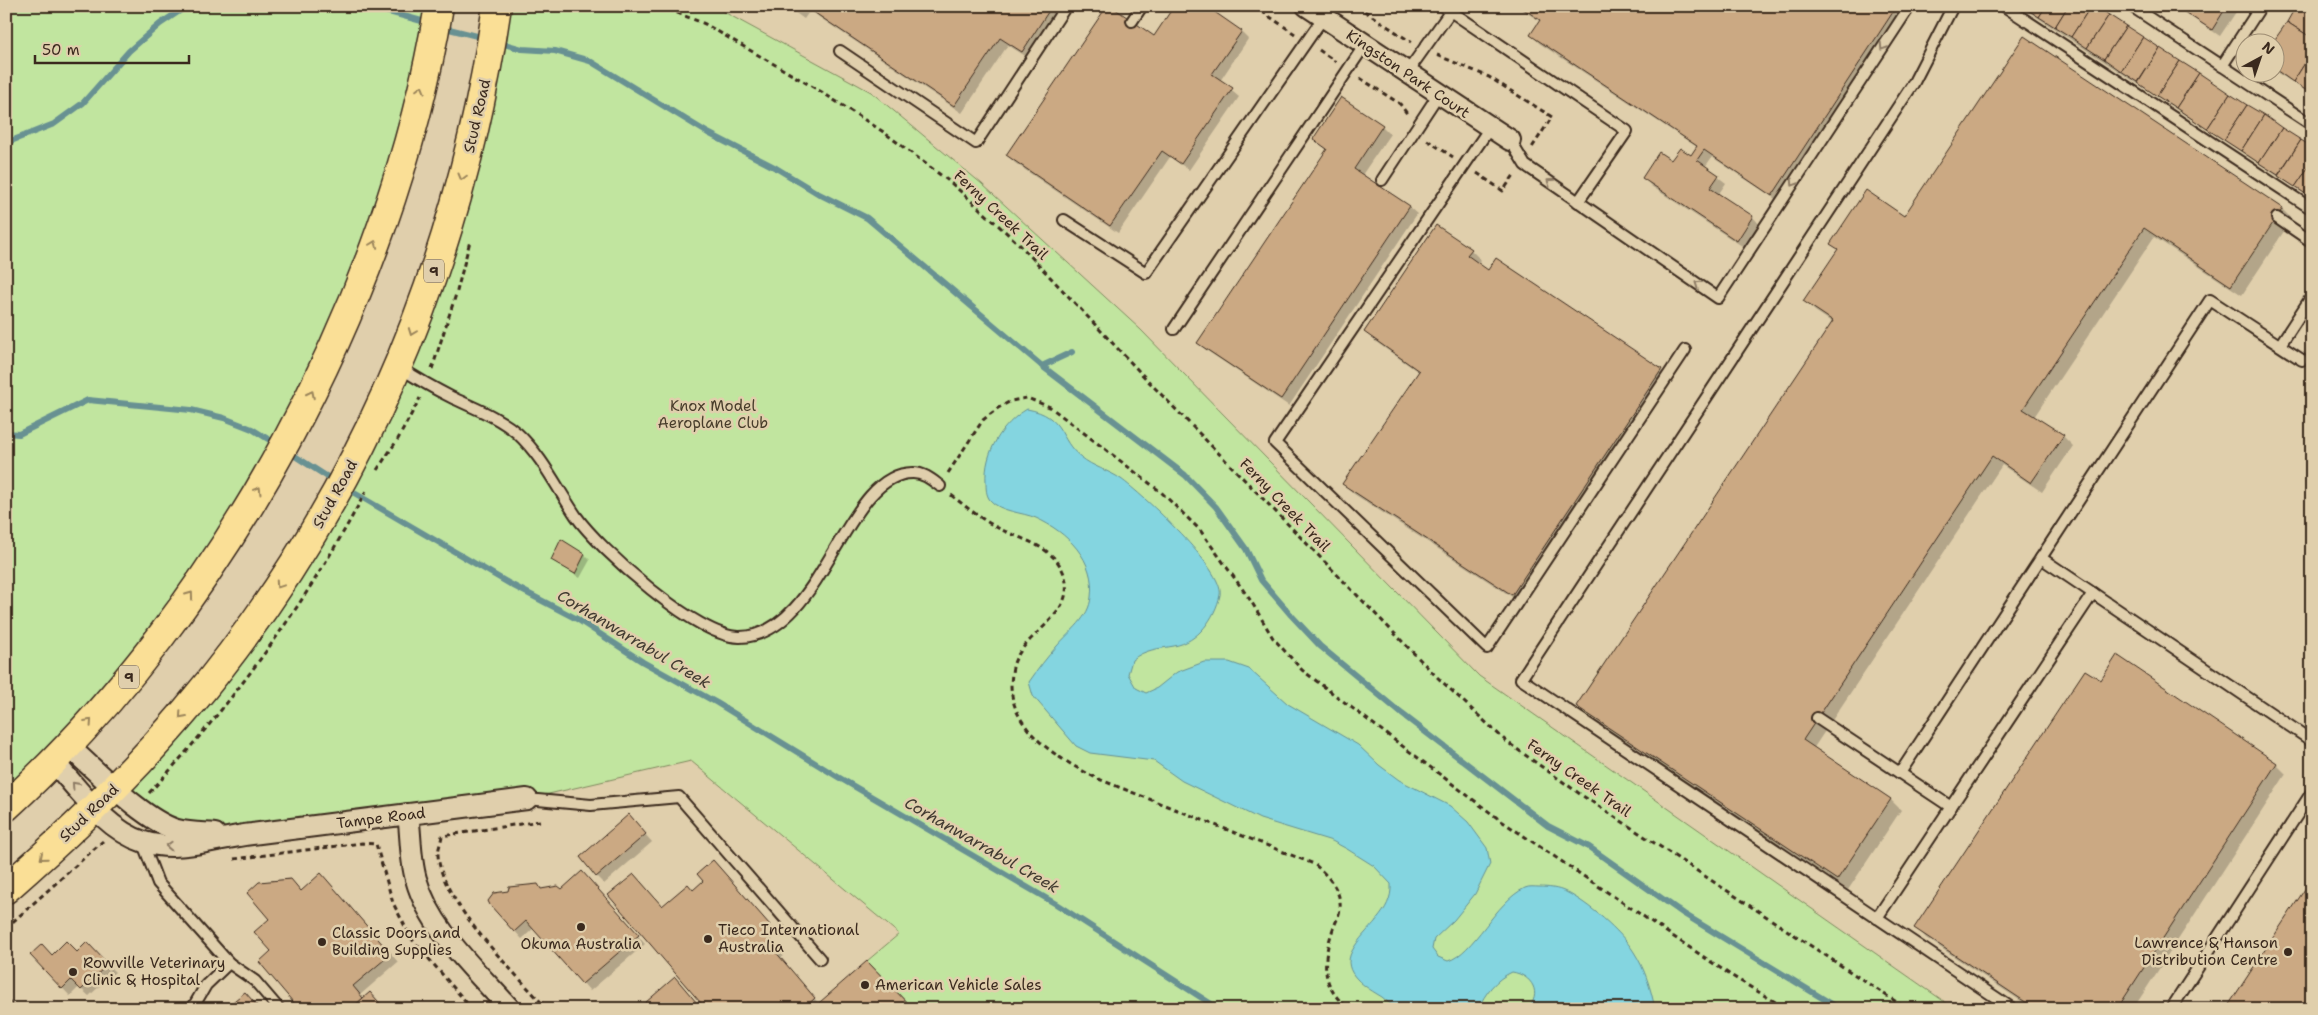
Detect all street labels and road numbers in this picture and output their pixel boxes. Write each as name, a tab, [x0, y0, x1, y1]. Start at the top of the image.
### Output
street label: Kingston Park Court	[1342, 25, 1474, 123]
street label: Stud Road	[459, 77, 495, 155]
street label: Ferny Creek Trail	[949, 166, 1053, 264]
road number: 9	[424, 260, 444, 282]
street label: Ferny Creek Trail	[1235, 454, 1335, 556]
street label: Stud Road	[308, 456, 362, 532]
road number: 9	[119, 666, 139, 689]
street label: Ferny Creek Trail	[1523, 735, 1635, 822]
street label: Stud Road	[55, 779, 123, 846]
street label: Tampe Road	[335, 803, 427, 833]

